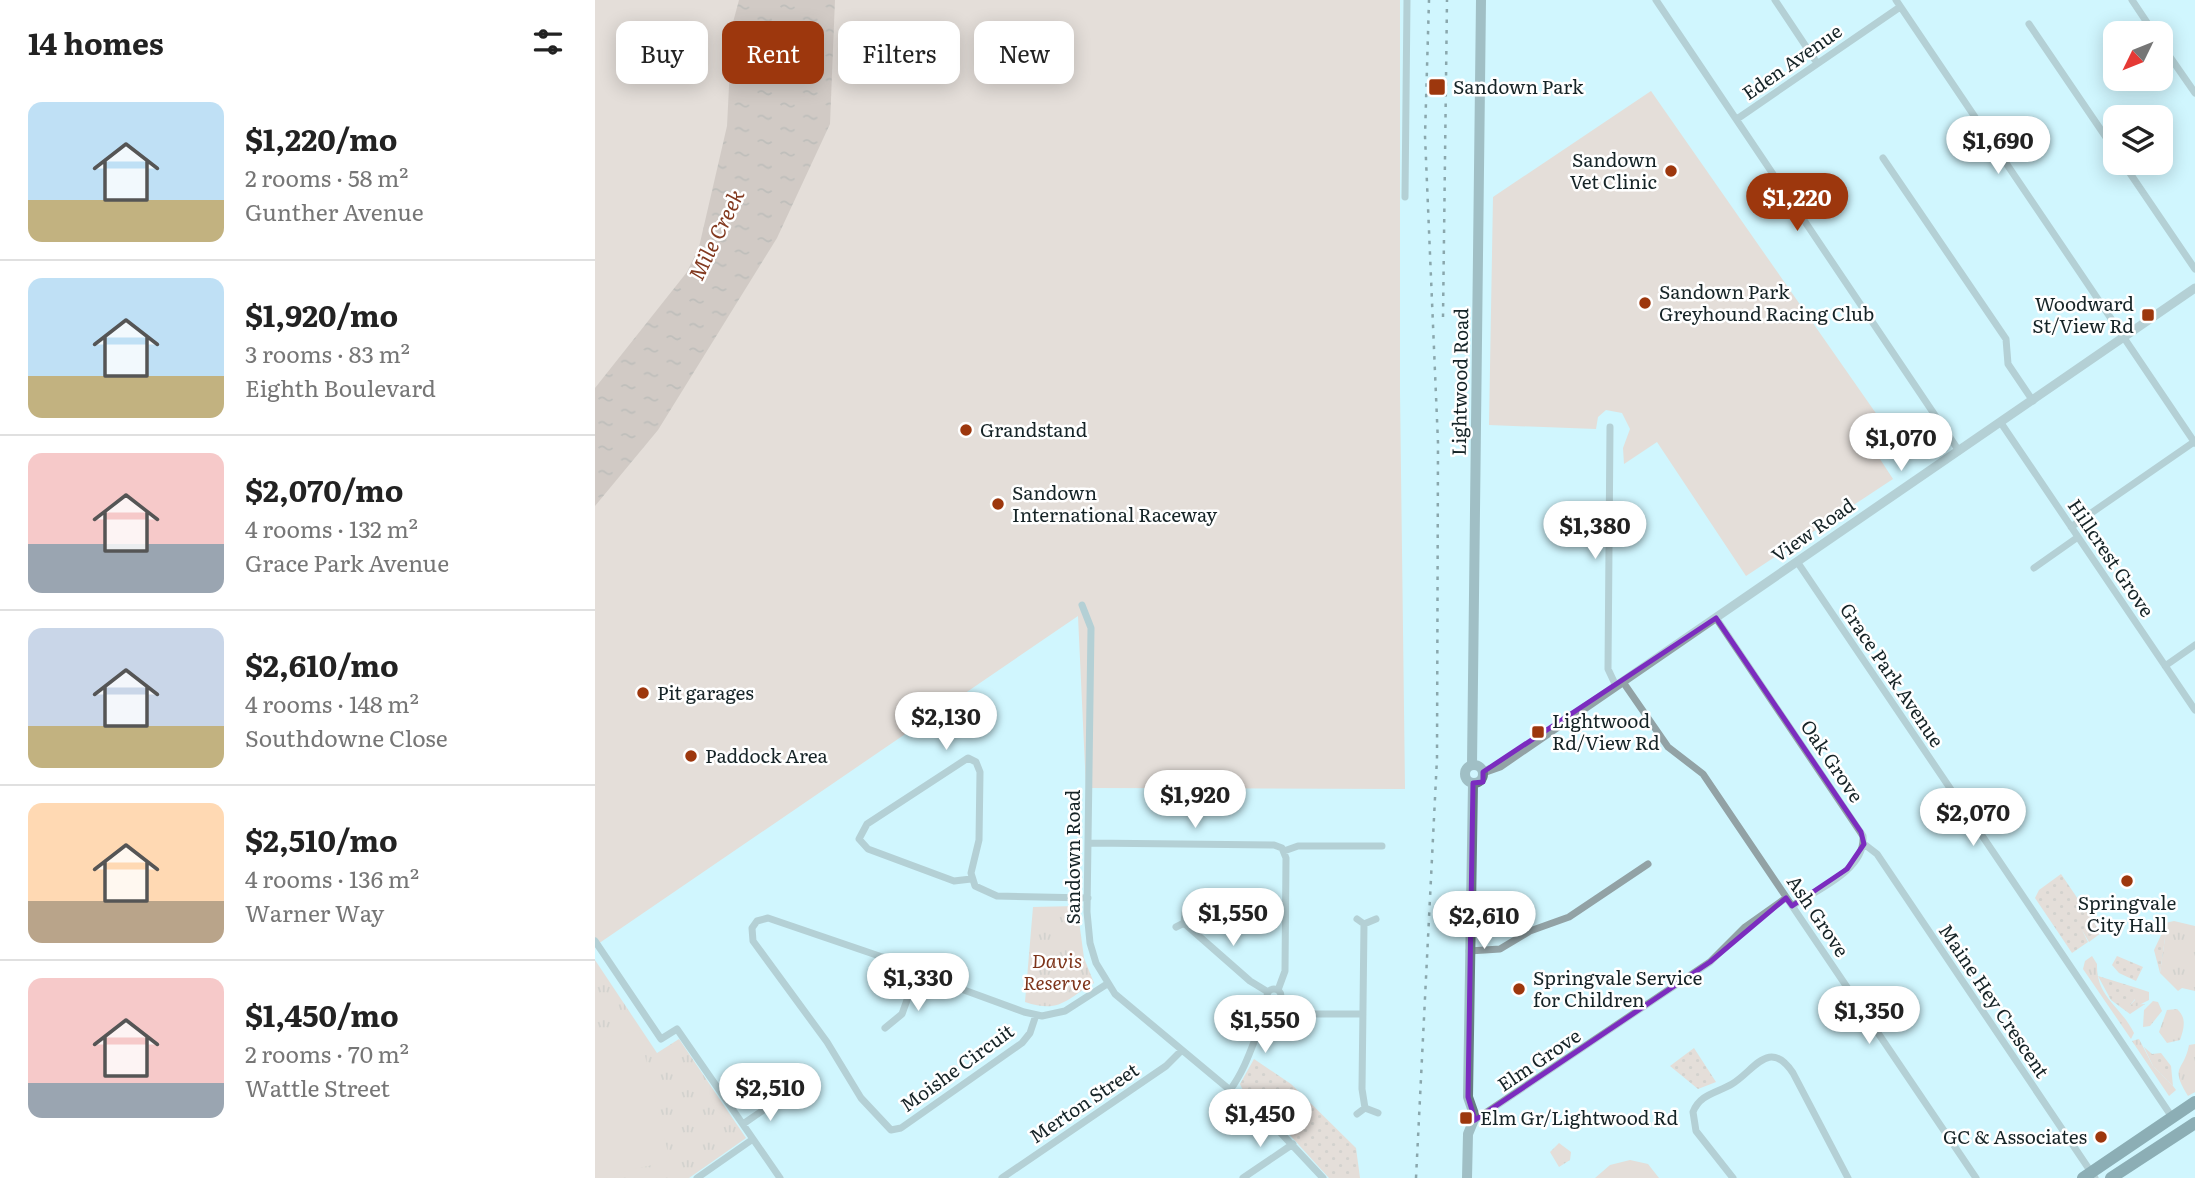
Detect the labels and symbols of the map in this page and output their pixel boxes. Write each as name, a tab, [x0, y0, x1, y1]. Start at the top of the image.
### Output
street label: Eden Avenue	[1736, 16, 1847, 106]
north arrow	[2103, 21, 2173, 91]
place label: Sandown Park	[1453, 72, 1584, 100]
marker: Sandown Park	[1427, 77, 1447, 97]
pin: $1,690	[1941, 116, 2055, 176]
place label: Sandown Vet Clinic	[1570, 145, 1657, 195]
marker: Sandown Vet Clinic	[1663, 163, 1679, 179]
pin: $1,220	[1740, 174, 1854, 233]
water label: Mile Creek	[679, 183, 750, 285]
place label: Sandown Park Greyhound Racing Club	[1659, 277, 1874, 327]
place label: Woodward St/View Rd	[2032, 289, 2134, 339]
marker: Sandown Park Greyhound Racing Club	[1637, 295, 1653, 311]
street label: Lightwood Road	[1444, 307, 1474, 456]
marker: Woodward St/View Rd	[2140, 307, 2156, 323]
pin: $1,070	[1844, 414, 1958, 473]
place label: Grandstand	[980, 415, 1088, 443]
marker: Grandstand	[958, 422, 974, 438]
place label: Sandown International Raceway	[1012, 478, 1217, 528]
street label: View Road	[1765, 490, 1860, 568]
street label: Hillcrest Grove	[2062, 493, 2162, 622]
marker: Sandown International Raceway	[990, 496, 1006, 512]
pin: $1,380	[1538, 502, 1652, 561]
street label: Grace Park Avenue	[1834, 597, 1952, 752]
place label: Pit garages	[657, 678, 754, 706]
marker: Pit garages	[635, 685, 651, 701]
pin: $2,130	[889, 692, 1003, 752]
place label: Lightwood Rd/View Rd	[1552, 706, 1660, 756]
street label: Oak Grove	[1795, 713, 1871, 808]
marker: Lightwood Rd/View Rd	[1530, 724, 1546, 740]
place label: Paddock Area	[705, 741, 829, 769]
marker: Paddock Area	[683, 748, 699, 764]
pin: $1,920	[1138, 770, 1252, 830]
pin: $2,070	[1916, 788, 2030, 848]
street label: Sandown Road	[1058, 789, 1086, 924]
street label: Ash Grove	[1781, 869, 1857, 962]
marker: Springvale City Hall	[2119, 873, 2135, 889]
pin: $1,550	[1176, 888, 1290, 948]
place label: Springvale City Hall	[2078, 888, 2176, 938]
pin: $2,610	[1427, 892, 1541, 951]
street label: Maine Hey Crescent	[1933, 918, 2057, 1083]
park label: Davis Reserve	[1023, 946, 1091, 996]
pin: $1,330	[861, 954, 975, 1013]
place label: Springvale Service for Children	[1533, 963, 1702, 1013]
marker: Springvale Service for Children	[1511, 981, 1527, 997]
pin: $1,350	[1812, 986, 1926, 1046]
pin: $1,550	[1208, 996, 1322, 1055]
street label: Moishe Circuit	[894, 1016, 1019, 1118]
street label: Elm Grove	[1491, 1021, 1586, 1097]
street label: Merton Street	[1023, 1055, 1144, 1149]
pin: $2,510	[713, 1064, 827, 1123]
pin: $1,450	[1203, 1090, 1317, 1149]
place label: Elm Gr/Lightwood Rd	[1480, 1103, 1678, 1131]
marker: Elm Gr/Lightwood Rd	[1458, 1110, 1474, 1126]
place label: GC & Associates	[1943, 1122, 2087, 1150]
marker: GC & Associates	[2093, 1129, 2109, 1145]

